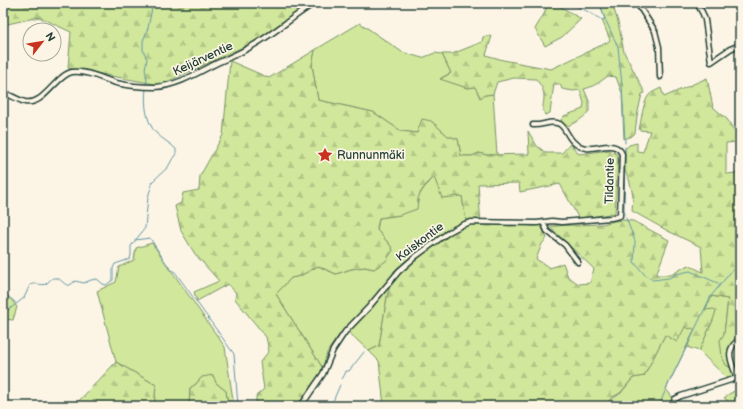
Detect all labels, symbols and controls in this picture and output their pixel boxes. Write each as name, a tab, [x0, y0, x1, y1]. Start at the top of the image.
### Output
north arrow	[22, 22, 62, 62]
text: N	[42, 30, 58, 44]
street label: Keijärventie	[171, 39, 235, 79]
place icon: Runnunmäki	[316, 146, 334, 164]
place label: Runnunmäki	[337, 148, 405, 163]
street label: Tildantie	[602, 158, 618, 204]
street label: Kaiskontie	[393, 219, 447, 265]

